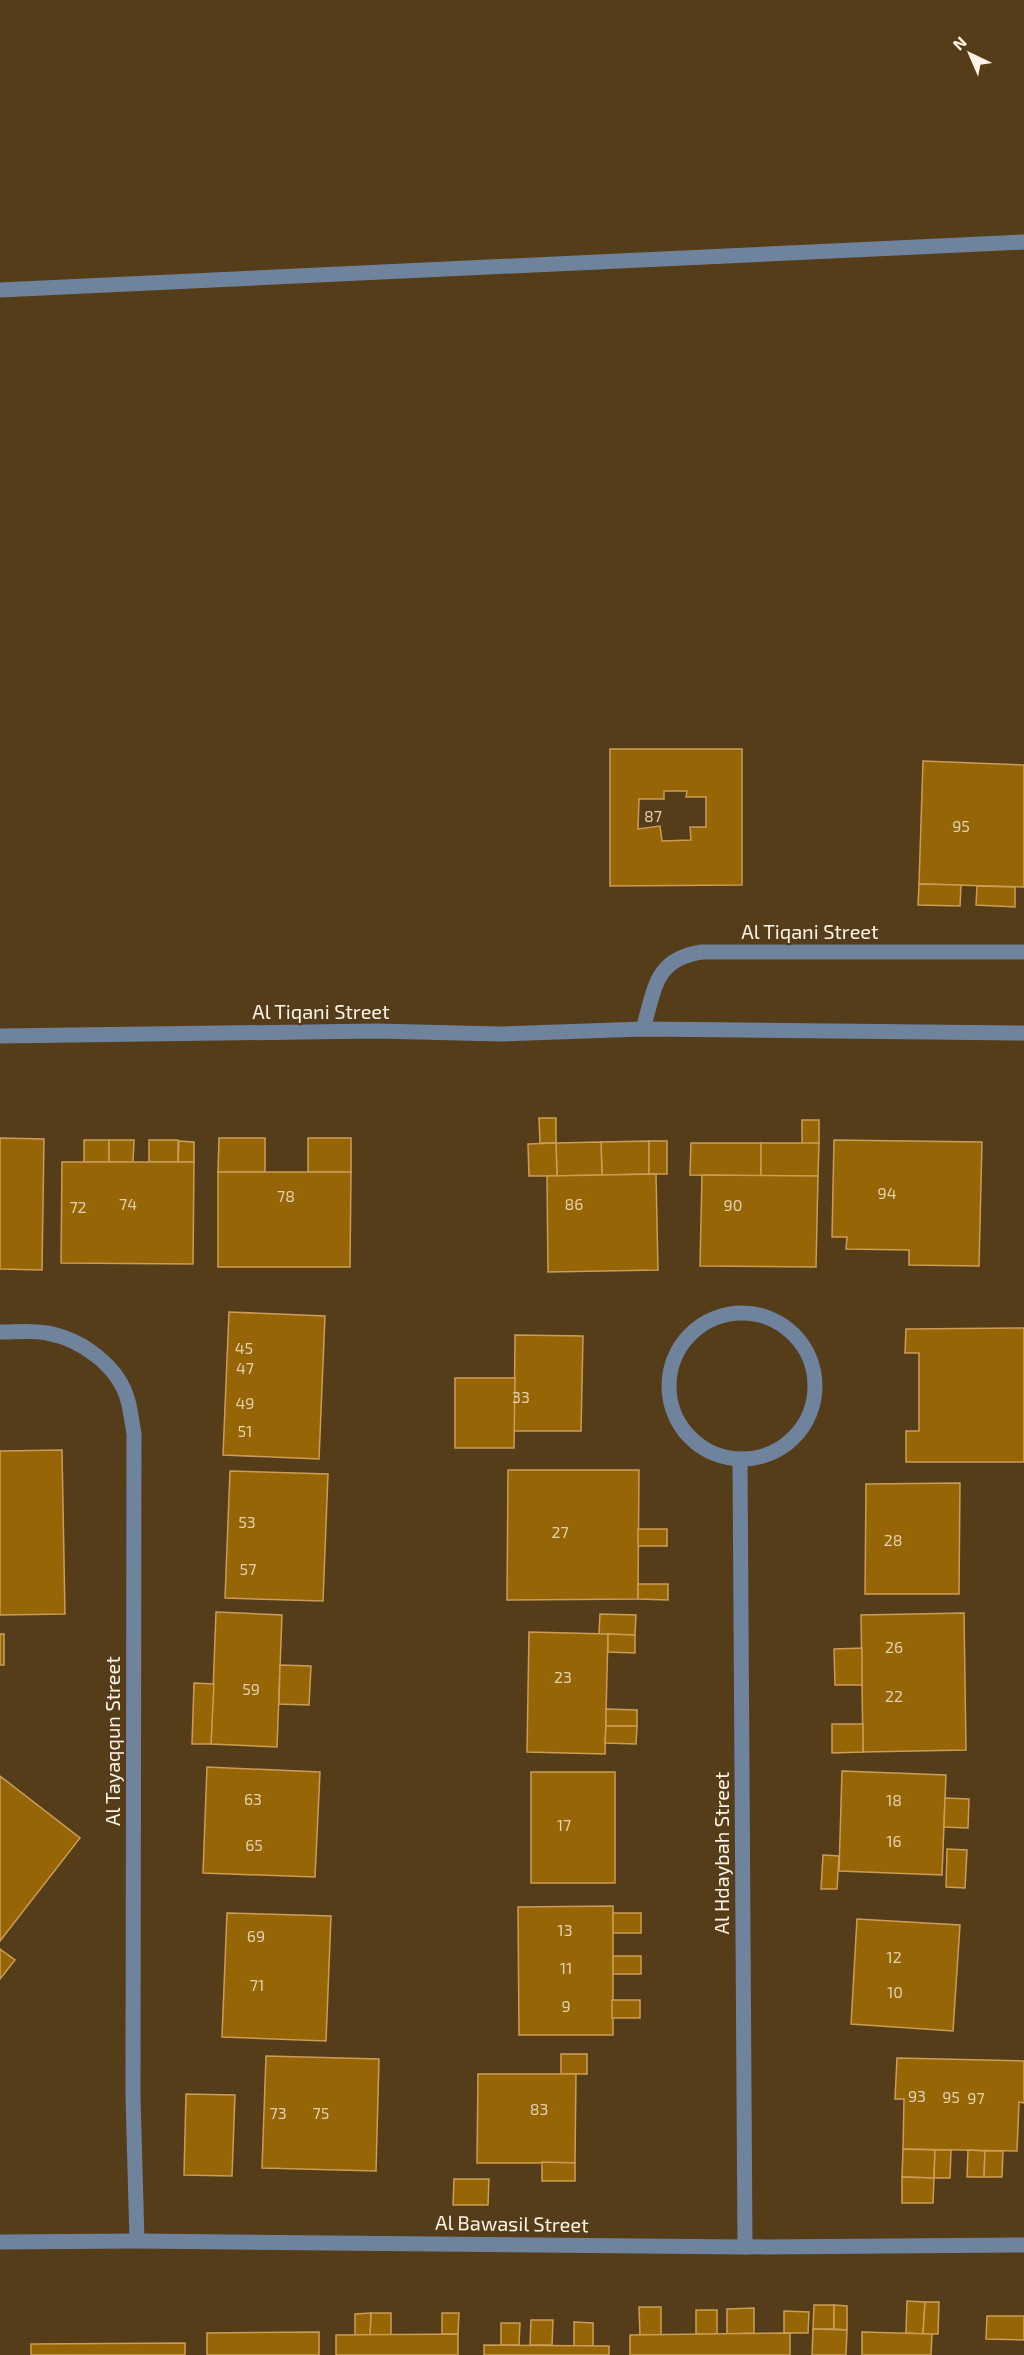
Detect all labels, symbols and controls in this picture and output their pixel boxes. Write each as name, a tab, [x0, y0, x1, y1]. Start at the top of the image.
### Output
north arrow	[940, 24, 1000, 84]
text: N	[948, 32, 970, 54]
house number: 87	[644, 806, 662, 825]
house number: 95	[952, 816, 970, 835]
street label: Al Tiqani Street	[741, 919, 879, 943]
street label: Al Tiqani Street	[252, 999, 390, 1023]
house number: 94	[878, 1183, 897, 1202]
house number: 78	[277, 1186, 295, 1205]
house number: 74	[119, 1194, 137, 1213]
house number: 86	[565, 1194, 583, 1213]
house number: 90	[724, 1195, 742, 1214]
house number: 72	[69, 1197, 87, 1216]
house number: 45	[235, 1338, 253, 1357]
house number: 47	[236, 1358, 254, 1377]
house number: 33	[512, 1387, 530, 1406]
house number: 49	[236, 1393, 255, 1412]
house number: 51	[238, 1421, 252, 1440]
house number: 53	[238, 1512, 256, 1531]
house number: 27	[551, 1522, 569, 1541]
house number: 28	[884, 1530, 902, 1549]
house number: 57	[240, 1559, 256, 1578]
house number: 26	[885, 1637, 903, 1656]
street label: Al Tayaqqun Street	[100, 1656, 124, 1826]
house number: 23	[554, 1667, 572, 1686]
house number: 59	[242, 1679, 260, 1698]
house number: 22	[885, 1686, 903, 1705]
street label: Al Hdaybah Street	[709, 1771, 733, 1934]
house number: 63	[244, 1789, 262, 1808]
house number: 18	[886, 1790, 902, 1809]
house number: 17	[557, 1815, 571, 1834]
house number: 16	[886, 1831, 902, 1850]
house number: 65	[245, 1835, 263, 1854]
house number: 13	[557, 1920, 573, 1939]
house number: 69	[247, 1926, 265, 1945]
house number: 12	[886, 1947, 902, 1966]
house number: 11	[560, 1958, 572, 1977]
house number: 71	[250, 1975, 264, 1994]
house number: 10	[887, 1982, 903, 2001]
house number: 9	[561, 1996, 571, 2015]
house number: 93	[908, 2086, 926, 2105]
house number: 95	[942, 2087, 960, 2106]
house number: 97	[967, 2088, 985, 2107]
house number: 83	[530, 2099, 548, 2118]
house number: 73	[269, 2103, 287, 2122]
house number: 75	[313, 2103, 329, 2122]
street label: Al Bawasil Street	[435, 2210, 589, 2236]

